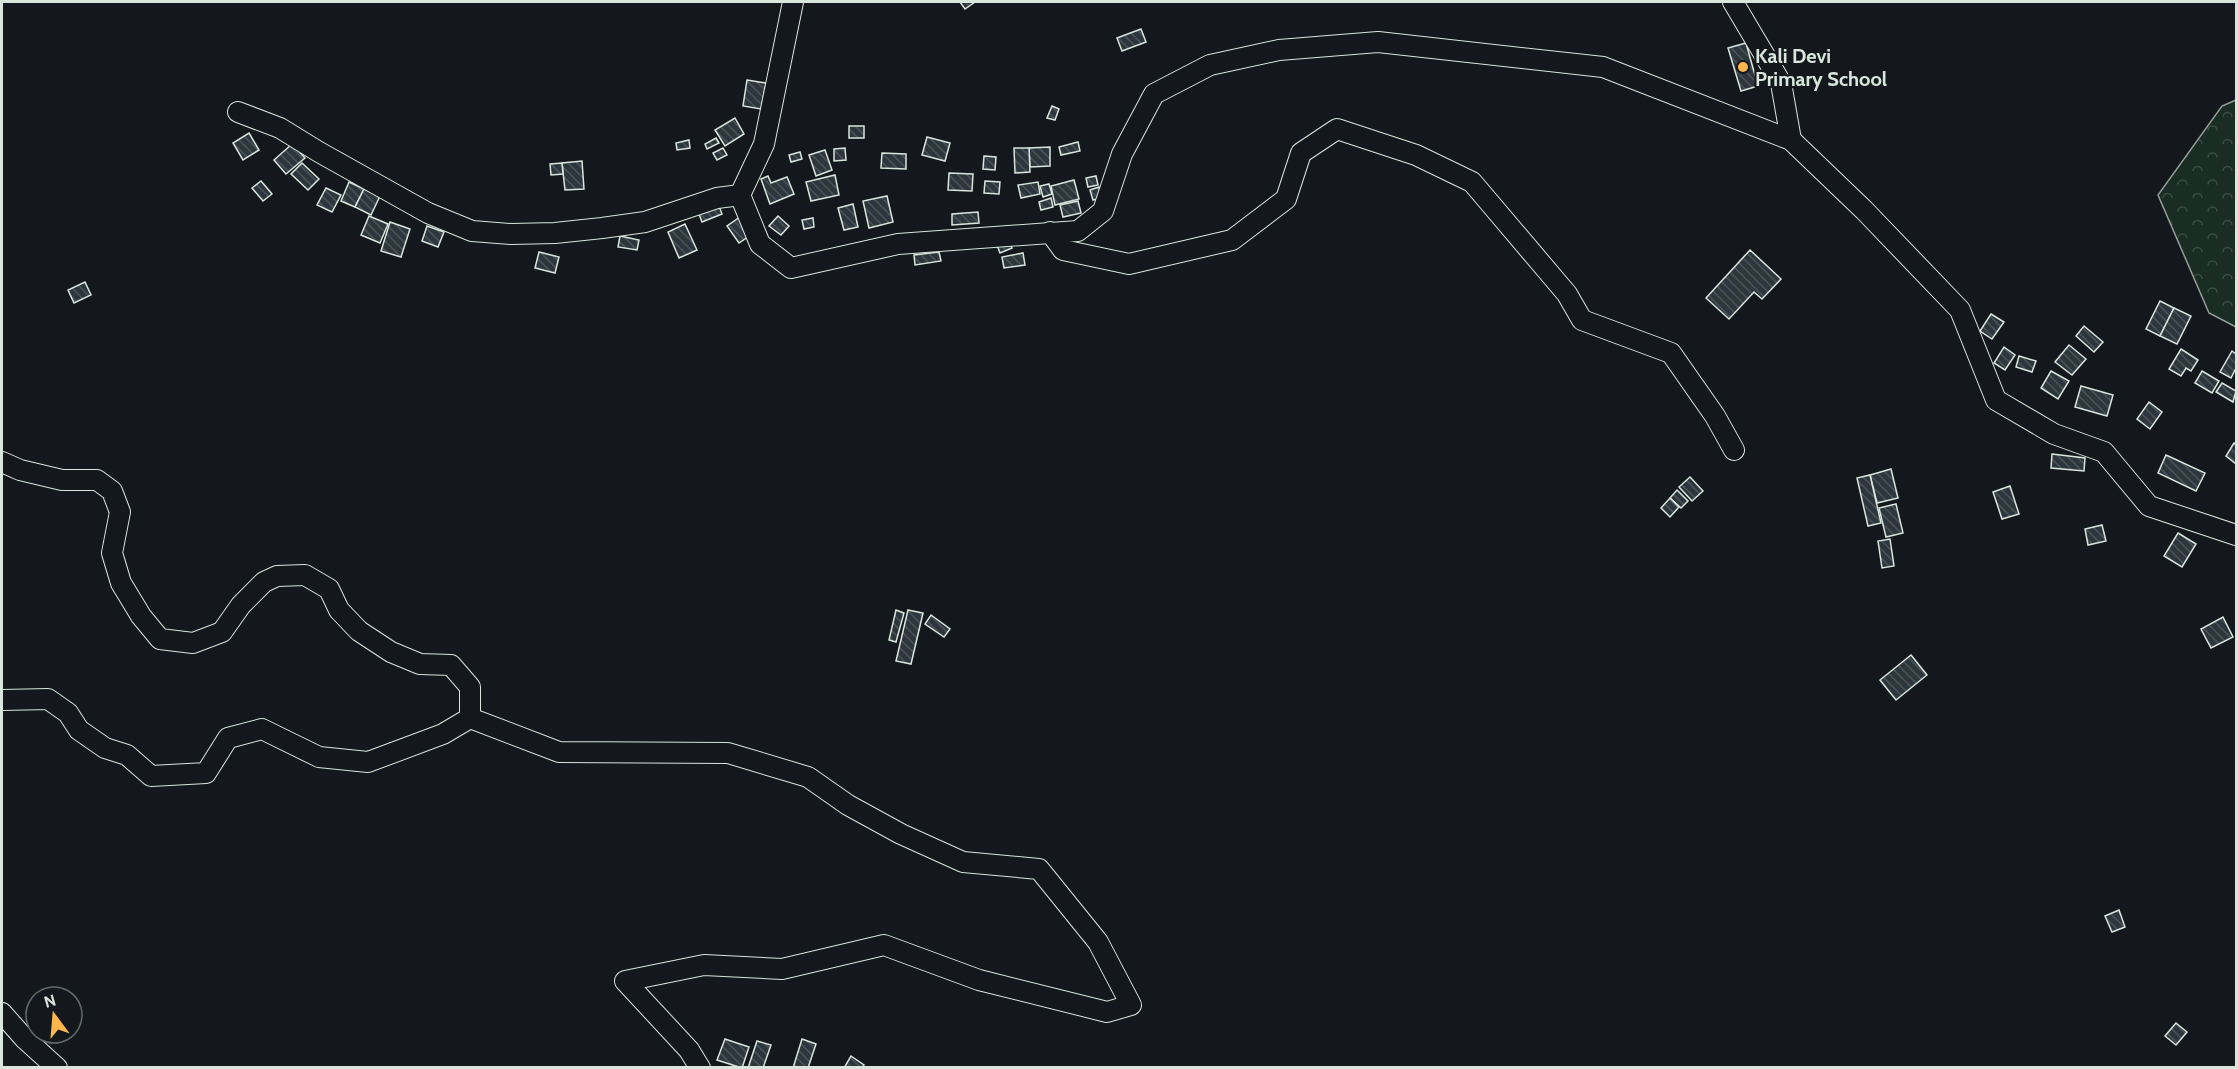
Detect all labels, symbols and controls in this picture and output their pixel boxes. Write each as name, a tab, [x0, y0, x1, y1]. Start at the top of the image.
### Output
place label: Kali Devi Primary School	[1755, 44, 1887, 91]
marker: Kali Devi Primary School	[1736, 60, 1750, 74]
north arrow	[24, 985, 84, 1045]
text: N	[42, 990, 58, 1012]

